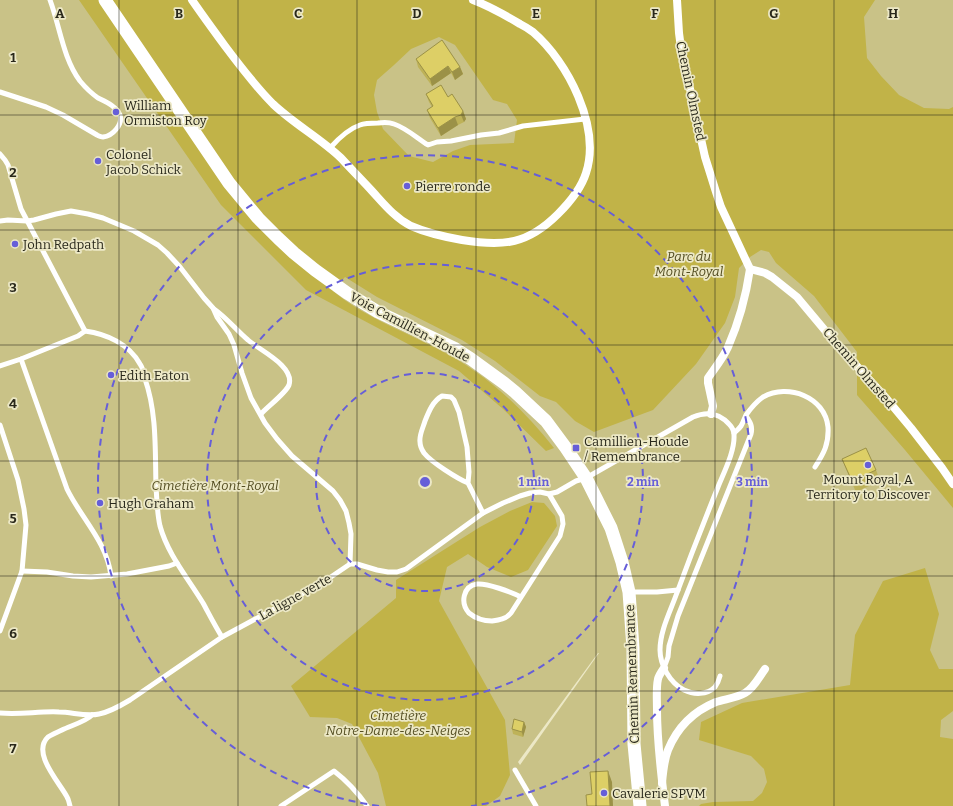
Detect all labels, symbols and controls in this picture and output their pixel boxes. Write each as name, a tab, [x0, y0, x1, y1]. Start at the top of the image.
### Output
text: A	[55, 6, 65, 21]
text: B	[175, 6, 183, 21]
text: C	[294, 6, 302, 21]
text: D	[412, 6, 422, 21]
text: E	[532, 6, 540, 21]
text: F	[651, 6, 659, 21]
text: G	[769, 6, 779, 21]
text: H	[888, 6, 898, 21]
street label: Chemin Olmsted	[673, 40, 709, 143]
text: 1	[10, 50, 16, 65]
place label: William Ormiston Roy	[124, 98, 207, 128]
marker: William Ormiston Roy	[111, 107, 121, 117]
place label: Colonel Jacob Schick	[105, 147, 182, 177]
marker: Colonel Jacob Schick	[93, 156, 103, 166]
text: 2	[9, 165, 17, 180]
place label: Pierre ronde	[415, 179, 490, 194]
marker: Pierre ronde	[402, 181, 412, 191]
place label: John Redpath	[22, 237, 104, 252]
marker: John Redpath	[10, 239, 20, 249]
park label: Parc du Mont-Royal	[655, 249, 724, 279]
text: 3	[9, 280, 17, 295]
street label: Voie Camillien-Houde	[347, 289, 473, 365]
street label: Chemin Olmsted	[820, 325, 898, 411]
place label: Edith Eaton	[119, 368, 190, 383]
marker: Edith Eaton	[106, 370, 116, 380]
text: 4	[9, 396, 17, 411]
place label: Camillien-Houde / Remembrance	[584, 434, 689, 464]
marker: Camillien-Houde / Remembrance	[571, 443, 581, 453]
marker: Mount Royal, A Territory to Discover	[863, 460, 873, 470]
place label: Mount Royal, A Territory to Discover	[806, 472, 930, 502]
centre of rings	[418, 475, 432, 489]
text: 1 min	[519, 475, 549, 489]
text: 2 min	[627, 475, 659, 489]
text: 3 min	[736, 475, 768, 489]
park label: Cimetière Mont-Royal	[151, 478, 279, 493]
place label: Hugh Graham	[108, 496, 194, 511]
marker: Hugh Graham	[95, 498, 105, 508]
text: 5	[9, 511, 17, 526]
street label: La ligne verte	[256, 571, 334, 623]
street label: Chemin Remembrance	[622, 604, 642, 744]
text: 6	[9, 626, 17, 641]
park label: Cimetière Notre-Dame-des-Neiges	[326, 708, 470, 738]
text: 7	[10, 741, 17, 756]
place label: Cavalerie SPVM	[612, 786, 706, 801]
marker: Cavalerie SPVM	[599, 788, 609, 798]

